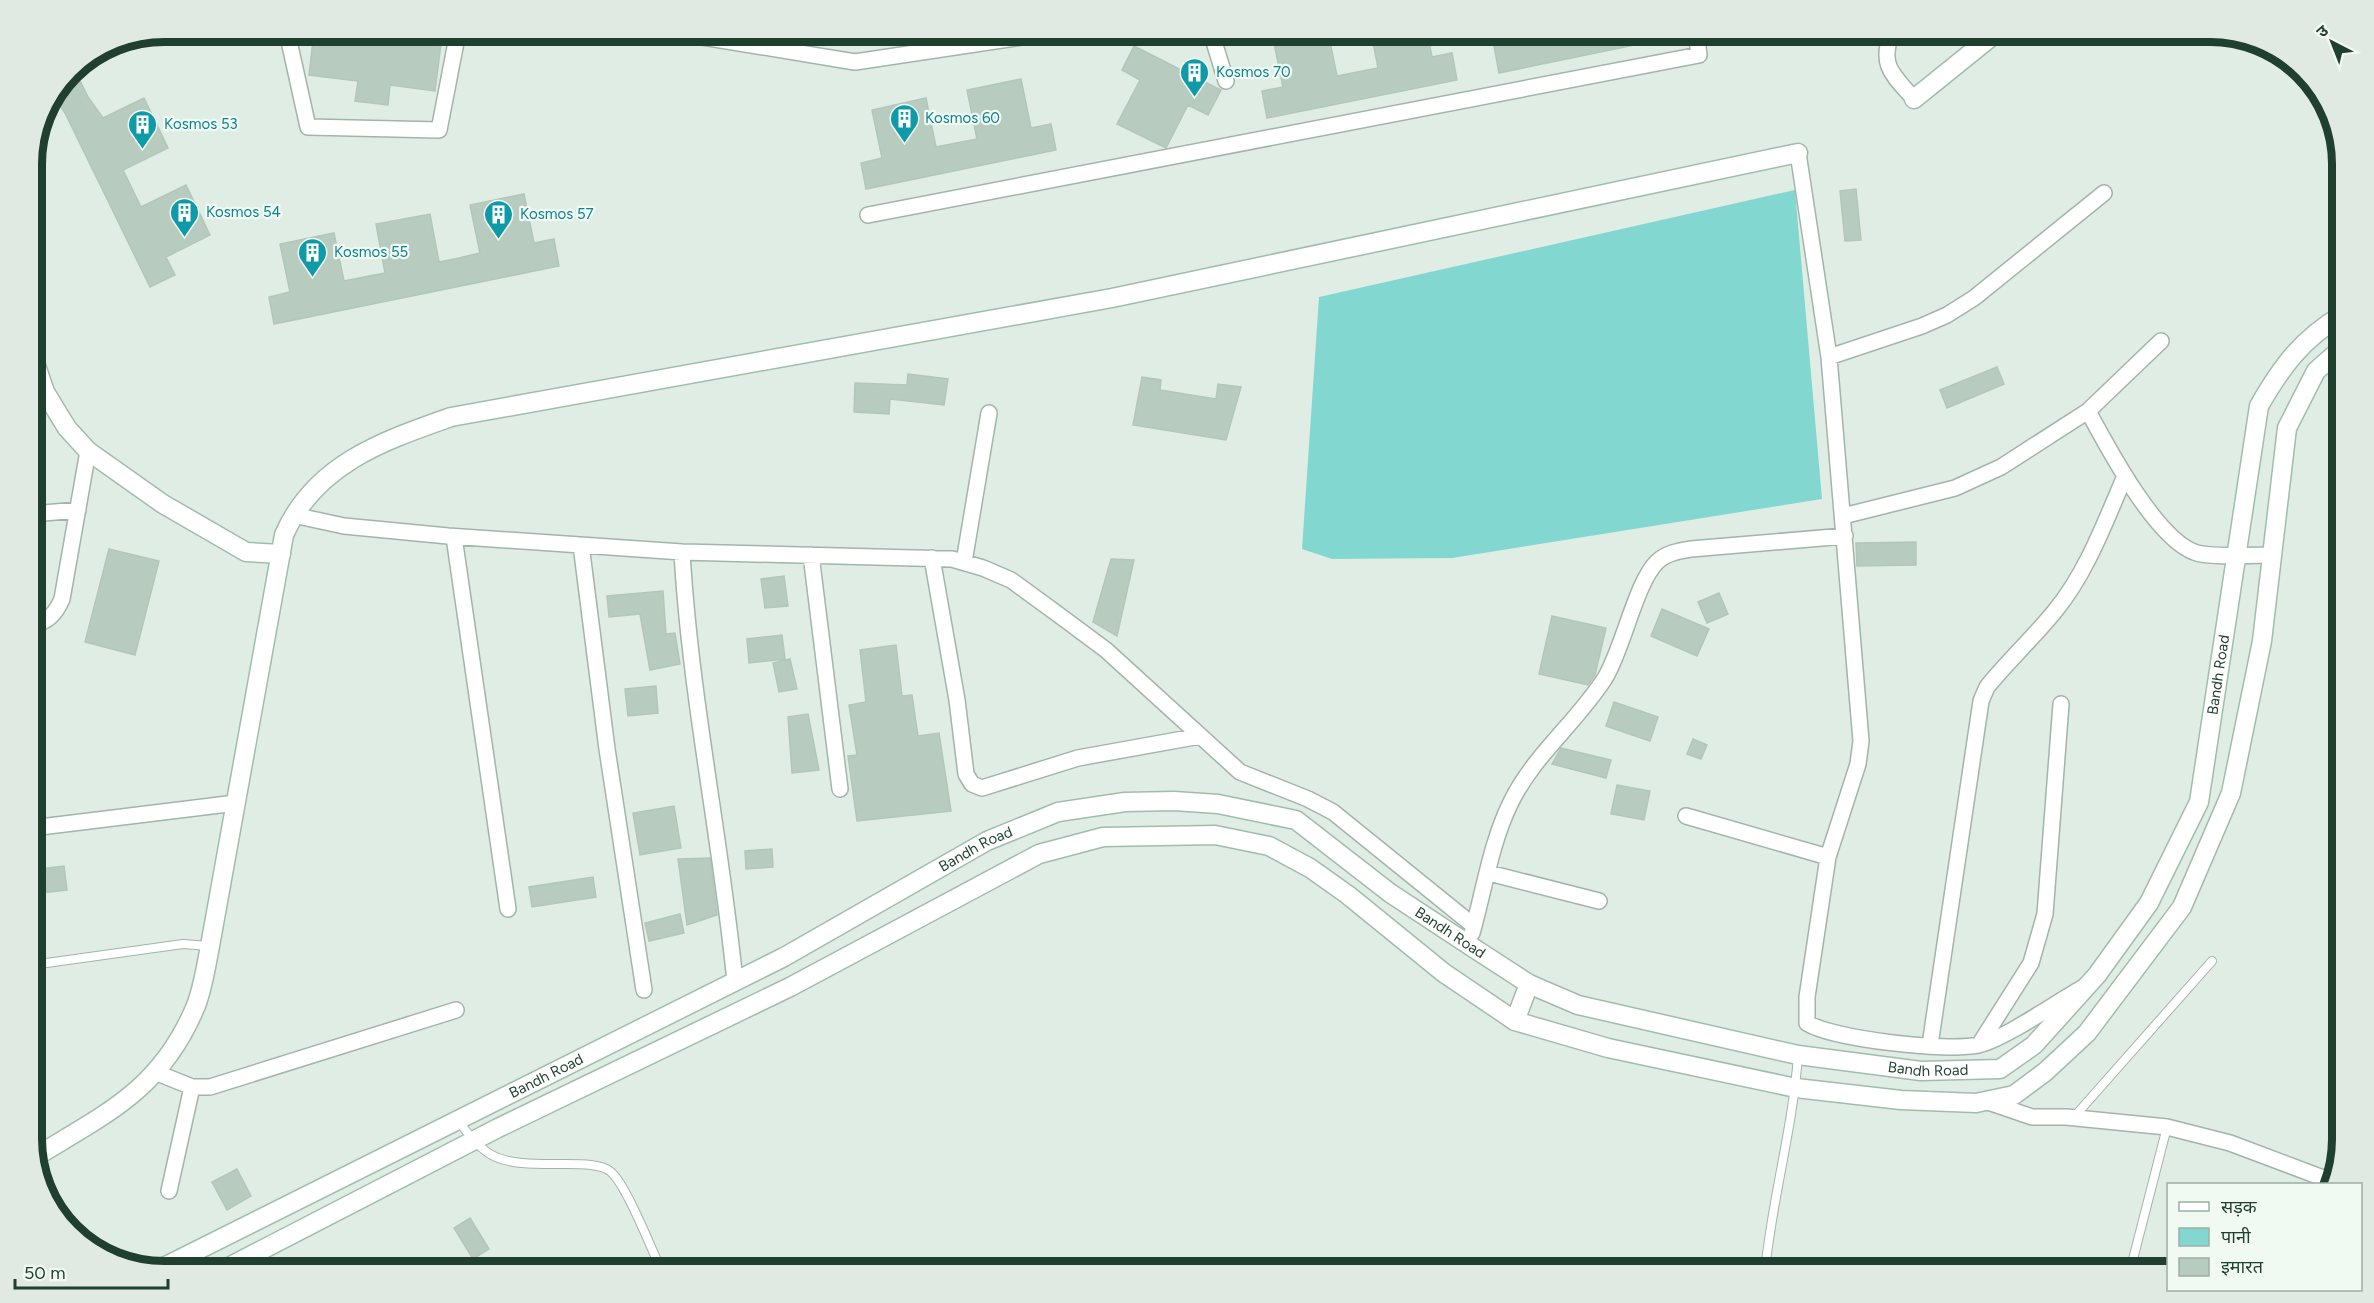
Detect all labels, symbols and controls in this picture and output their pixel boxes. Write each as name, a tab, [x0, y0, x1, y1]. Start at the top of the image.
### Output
north arrow	[2302, 12, 2362, 72]
text: उ	[2312, 21, 2333, 41]
building icon: Kosmos 70	[1179, 56, 1211, 98]
place label: Kosmos 70	[1216, 63, 1291, 81]
building icon: Kosmos 60	[888, 102, 920, 144]
building icon: Kosmos 53	[127, 108, 159, 150]
place label: Kosmos 60	[925, 109, 1000, 127]
place label: Kosmos 53	[164, 115, 238, 133]
building icon: Kosmos 54	[169, 196, 201, 238]
building icon: Kosmos 57	[483, 198, 515, 240]
place label: Kosmos 54	[206, 203, 281, 221]
place label: Kosmos 57	[520, 205, 594, 223]
building icon: Kosmos 55	[297, 236, 329, 278]
place label: Kosmos 55	[334, 243, 408, 261]
street label: Bandh Road	[2203, 634, 2233, 716]
street label: Bandh Road	[936, 823, 1015, 876]
street label: Bandh Road	[1412, 903, 1489, 962]
street label: Bandh Road	[506, 1050, 586, 1102]
street label: Bandh Road	[1887, 1058, 1969, 1080]
legend	[2167, 1183, 2362, 1291]
text: सड़क	[2221, 1196, 2258, 1218]
text: पानी	[2221, 1226, 2251, 1248]
scale bar	[15, 1252, 168, 1290]
text: इमारत	[2221, 1256, 2264, 1278]
text: 50 m	[24, 1262, 66, 1284]

